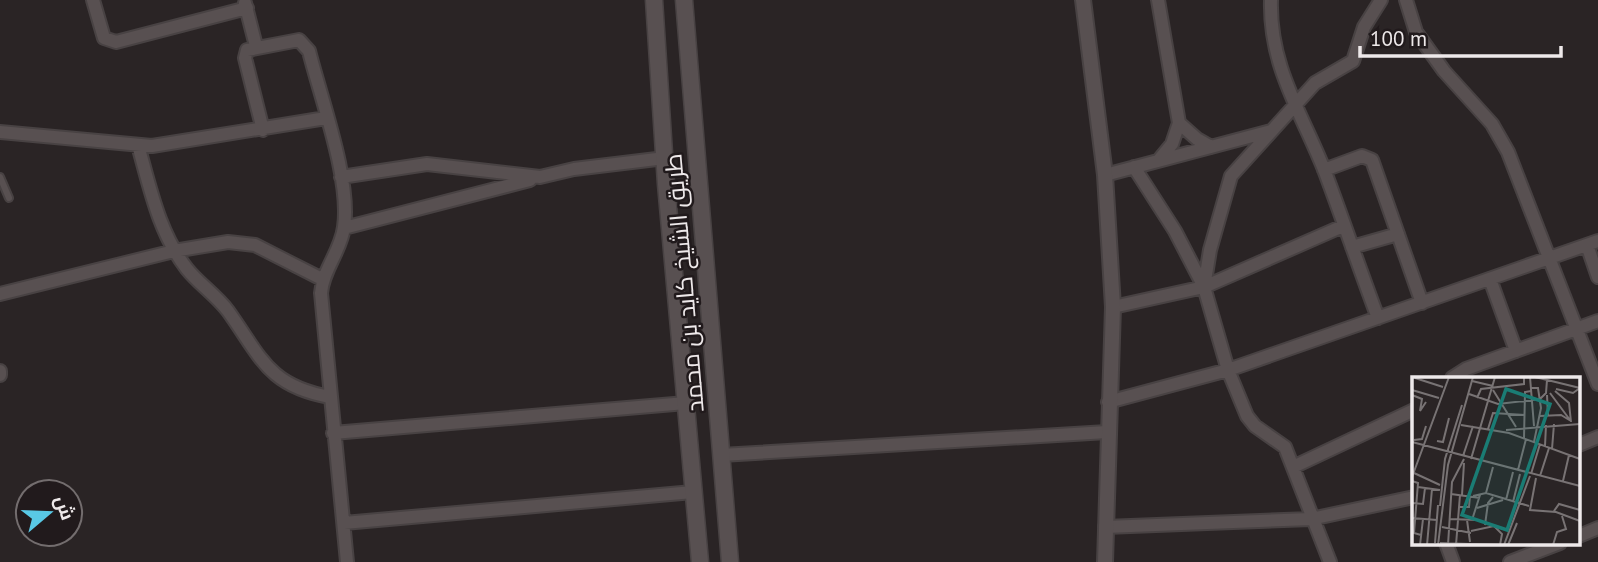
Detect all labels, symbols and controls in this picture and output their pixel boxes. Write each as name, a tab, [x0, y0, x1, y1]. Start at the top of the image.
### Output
scale bar	[1360, 14, 1561, 58]
text: 100 m	[1370, 25, 1427, 52]
street label: طريق الشيخ كايد بن محمد	[657, 152, 712, 414]
inset map	[1412, 377, 1580, 544]
north arrow	[14, 478, 84, 548]
text: ش	[50, 492, 80, 523]

